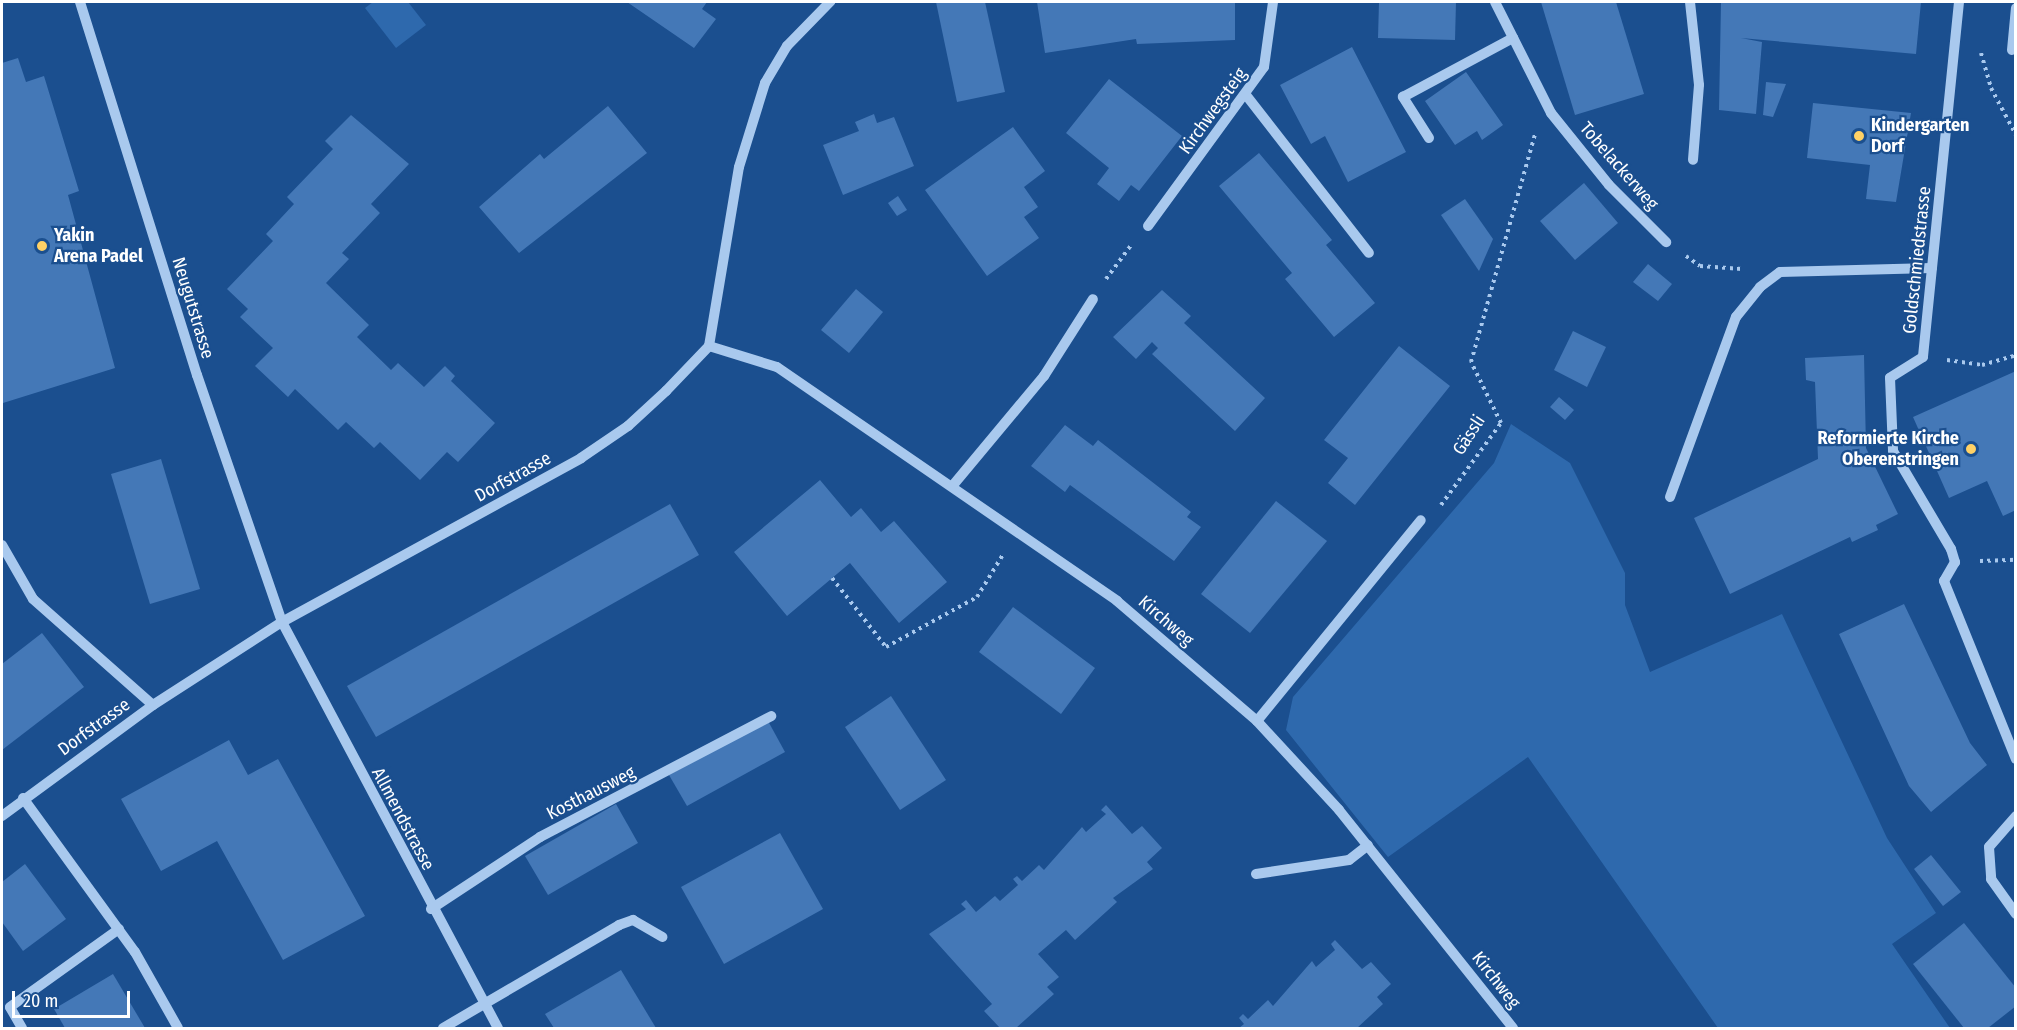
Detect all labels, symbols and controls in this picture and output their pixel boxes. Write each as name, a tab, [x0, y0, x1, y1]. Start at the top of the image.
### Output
street label: Kirchwegsteig	[1175, 64, 1251, 158]
place label: Kindergarten Dorf	[1871, 115, 1970, 158]
street label: Tobelackerweg	[1575, 118, 1663, 214]
marker: Kindergarten Dorf	[1852, 129, 1866, 143]
street label: Goldschmiedstrasse	[1899, 185, 1935, 335]
place label: Yakin Arena Padel	[54, 225, 143, 268]
marker: Yakin Arena Padel	[35, 239, 49, 253]
street label: Neugutstrasse	[167, 255, 219, 361]
street label: Gässli	[1448, 411, 1490, 459]
place label: Reformierte Kirche Oberenstringen	[1817, 428, 1959, 470]
marker: Reformierte Kirche Oberenstringen	[1964, 442, 1978, 456]
street label: Dorfstrasse	[471, 447, 555, 507]
street label: Kirchweg	[1134, 591, 1198, 651]
street label: Dorfstrasse	[54, 694, 134, 760]
street label: Kosthausweg	[543, 761, 639, 825]
street label: Allmendstrasse	[367, 764, 439, 874]
street label: Kirchweg	[1467, 947, 1525, 1013]
scale bar	[15, 979, 134, 1017]
text: 20 m	[23, 990, 58, 1012]

